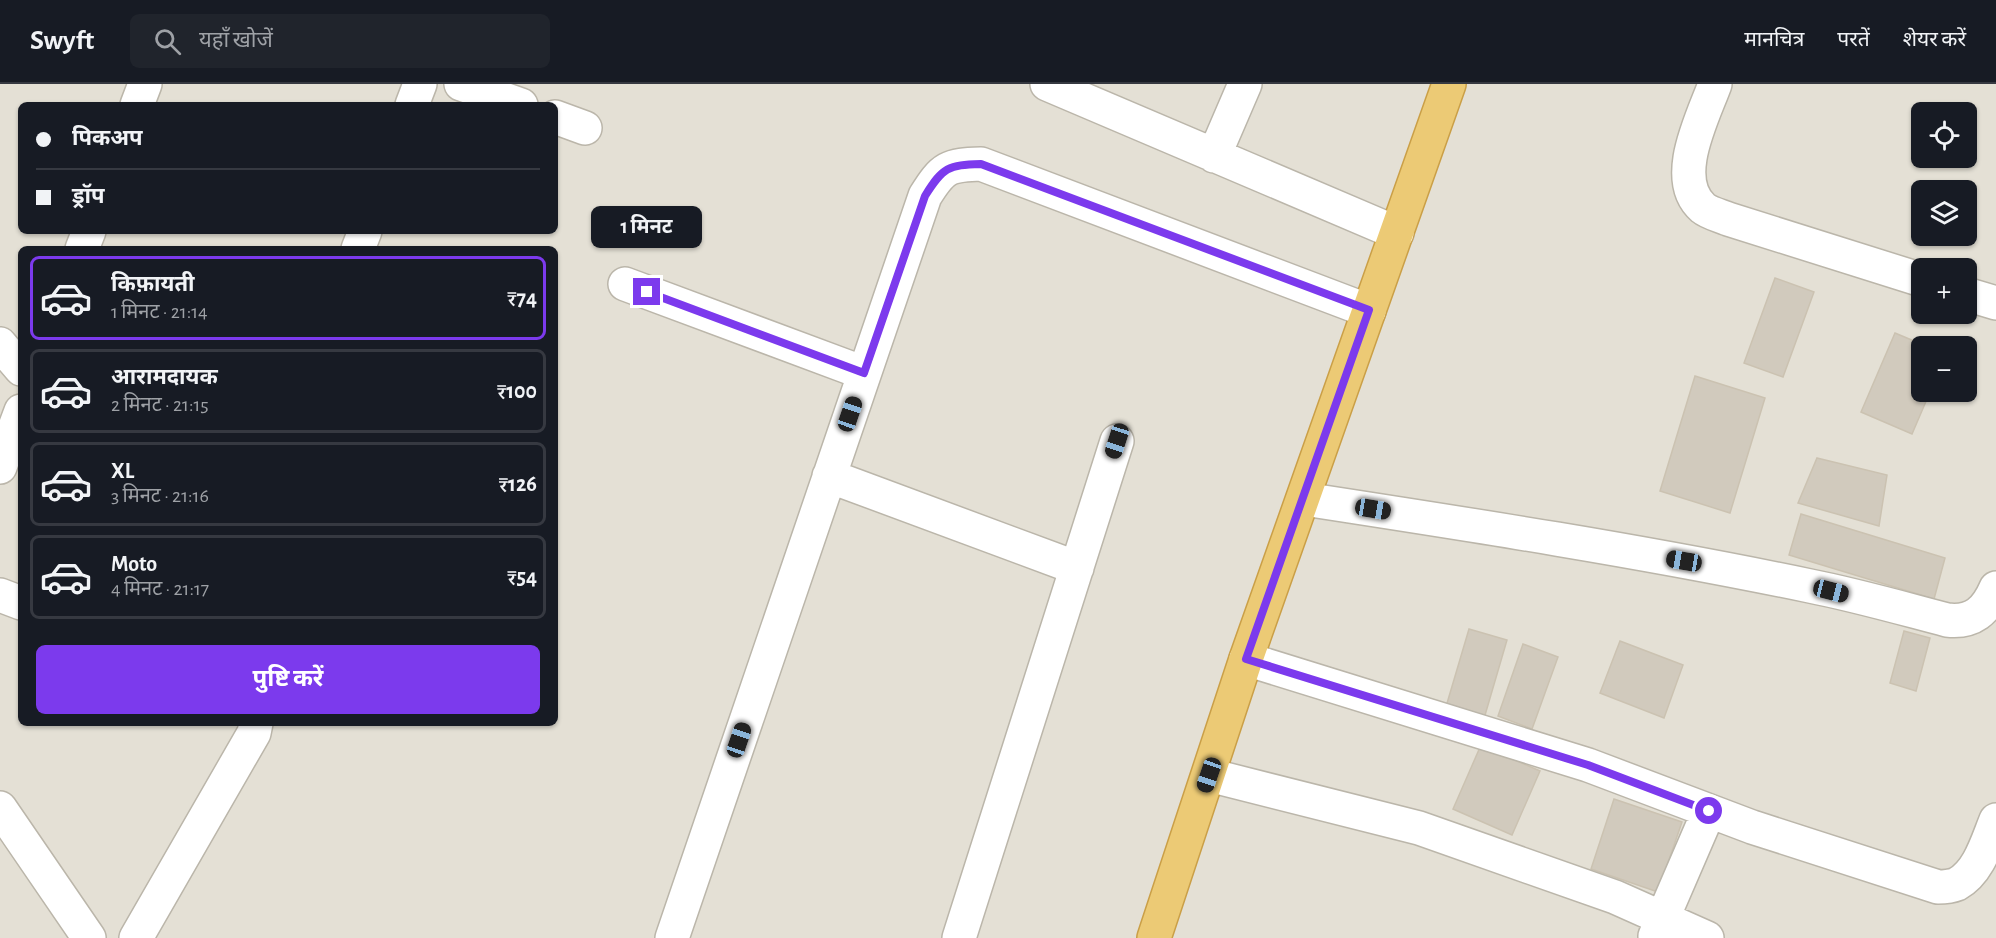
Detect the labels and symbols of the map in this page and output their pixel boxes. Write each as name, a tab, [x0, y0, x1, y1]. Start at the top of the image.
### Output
callout: 1 मिनट	[592, 205, 702, 247]
route end	[633, 278, 660, 305]
car	[836, 394, 864, 434]
car	[1103, 421, 1131, 461]
car	[1354, 497, 1392, 521]
car	[1665, 549, 1703, 573]
car	[1811, 578, 1851, 604]
car	[725, 720, 753, 760]
car	[1195, 755, 1223, 795]
route start	[1695, 797, 1722, 824]

